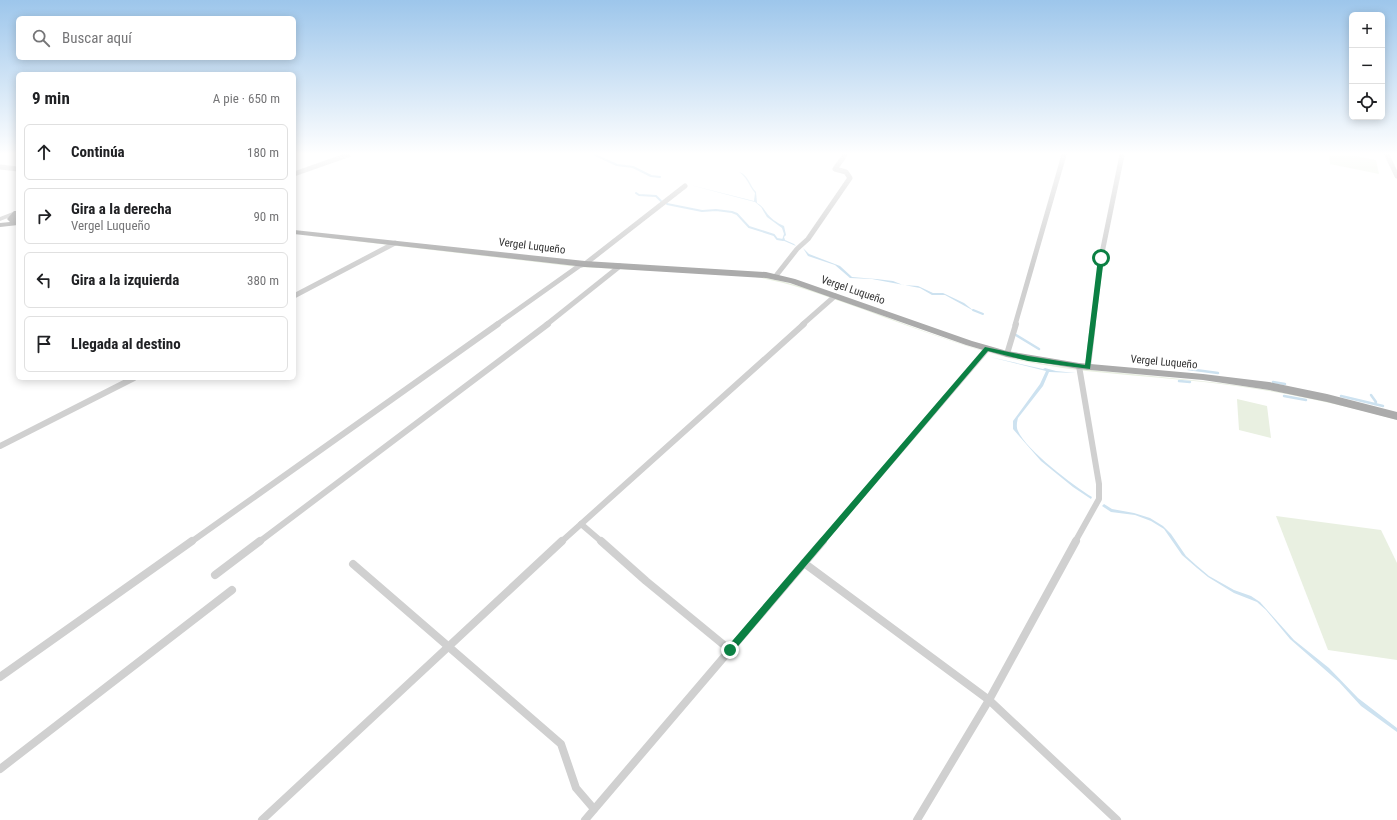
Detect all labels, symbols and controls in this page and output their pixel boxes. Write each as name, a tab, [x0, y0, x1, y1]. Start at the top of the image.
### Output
map controls	[1349, 12, 1385, 120]
button: +	[1349, 12, 1385, 48]
search box	[16, 16, 296, 60]
icon: search	[30, 27, 52, 49]
text: Buscar aquí	[62, 29, 132, 47]
button: −	[1349, 48, 1385, 84]
button: locate	[1349, 84, 1385, 120]
text: 9 min	[32, 88, 70, 108]
text: A pie · 650 m	[213, 91, 280, 106]
icon: ahead	[33, 141, 55, 163]
text: Continúa	[71, 143, 125, 161]
text: 180 m	[247, 145, 279, 160]
text: Gira a la derecha	[71, 200, 172, 218]
icon: right	[33, 205, 55, 227]
text: 90 m	[253, 209, 279, 224]
text: Vergel Luqueño	[71, 218, 150, 233]
street label: Vergel Luqueño	[498, 235, 567, 257]
route start	[1092, 249, 1110, 267]
icon: left	[33, 269, 55, 291]
text: Gira a la izquierda	[71, 271, 179, 289]
text: 380 m	[247, 273, 279, 288]
street label: Vergel Luqueño	[819, 273, 887, 307]
icon: arrive	[33, 333, 55, 355]
text: Llegada al destino	[71, 335, 181, 353]
street label: Vergel Luqueño	[1130, 353, 1198, 371]
route end	[721, 641, 739, 659]

